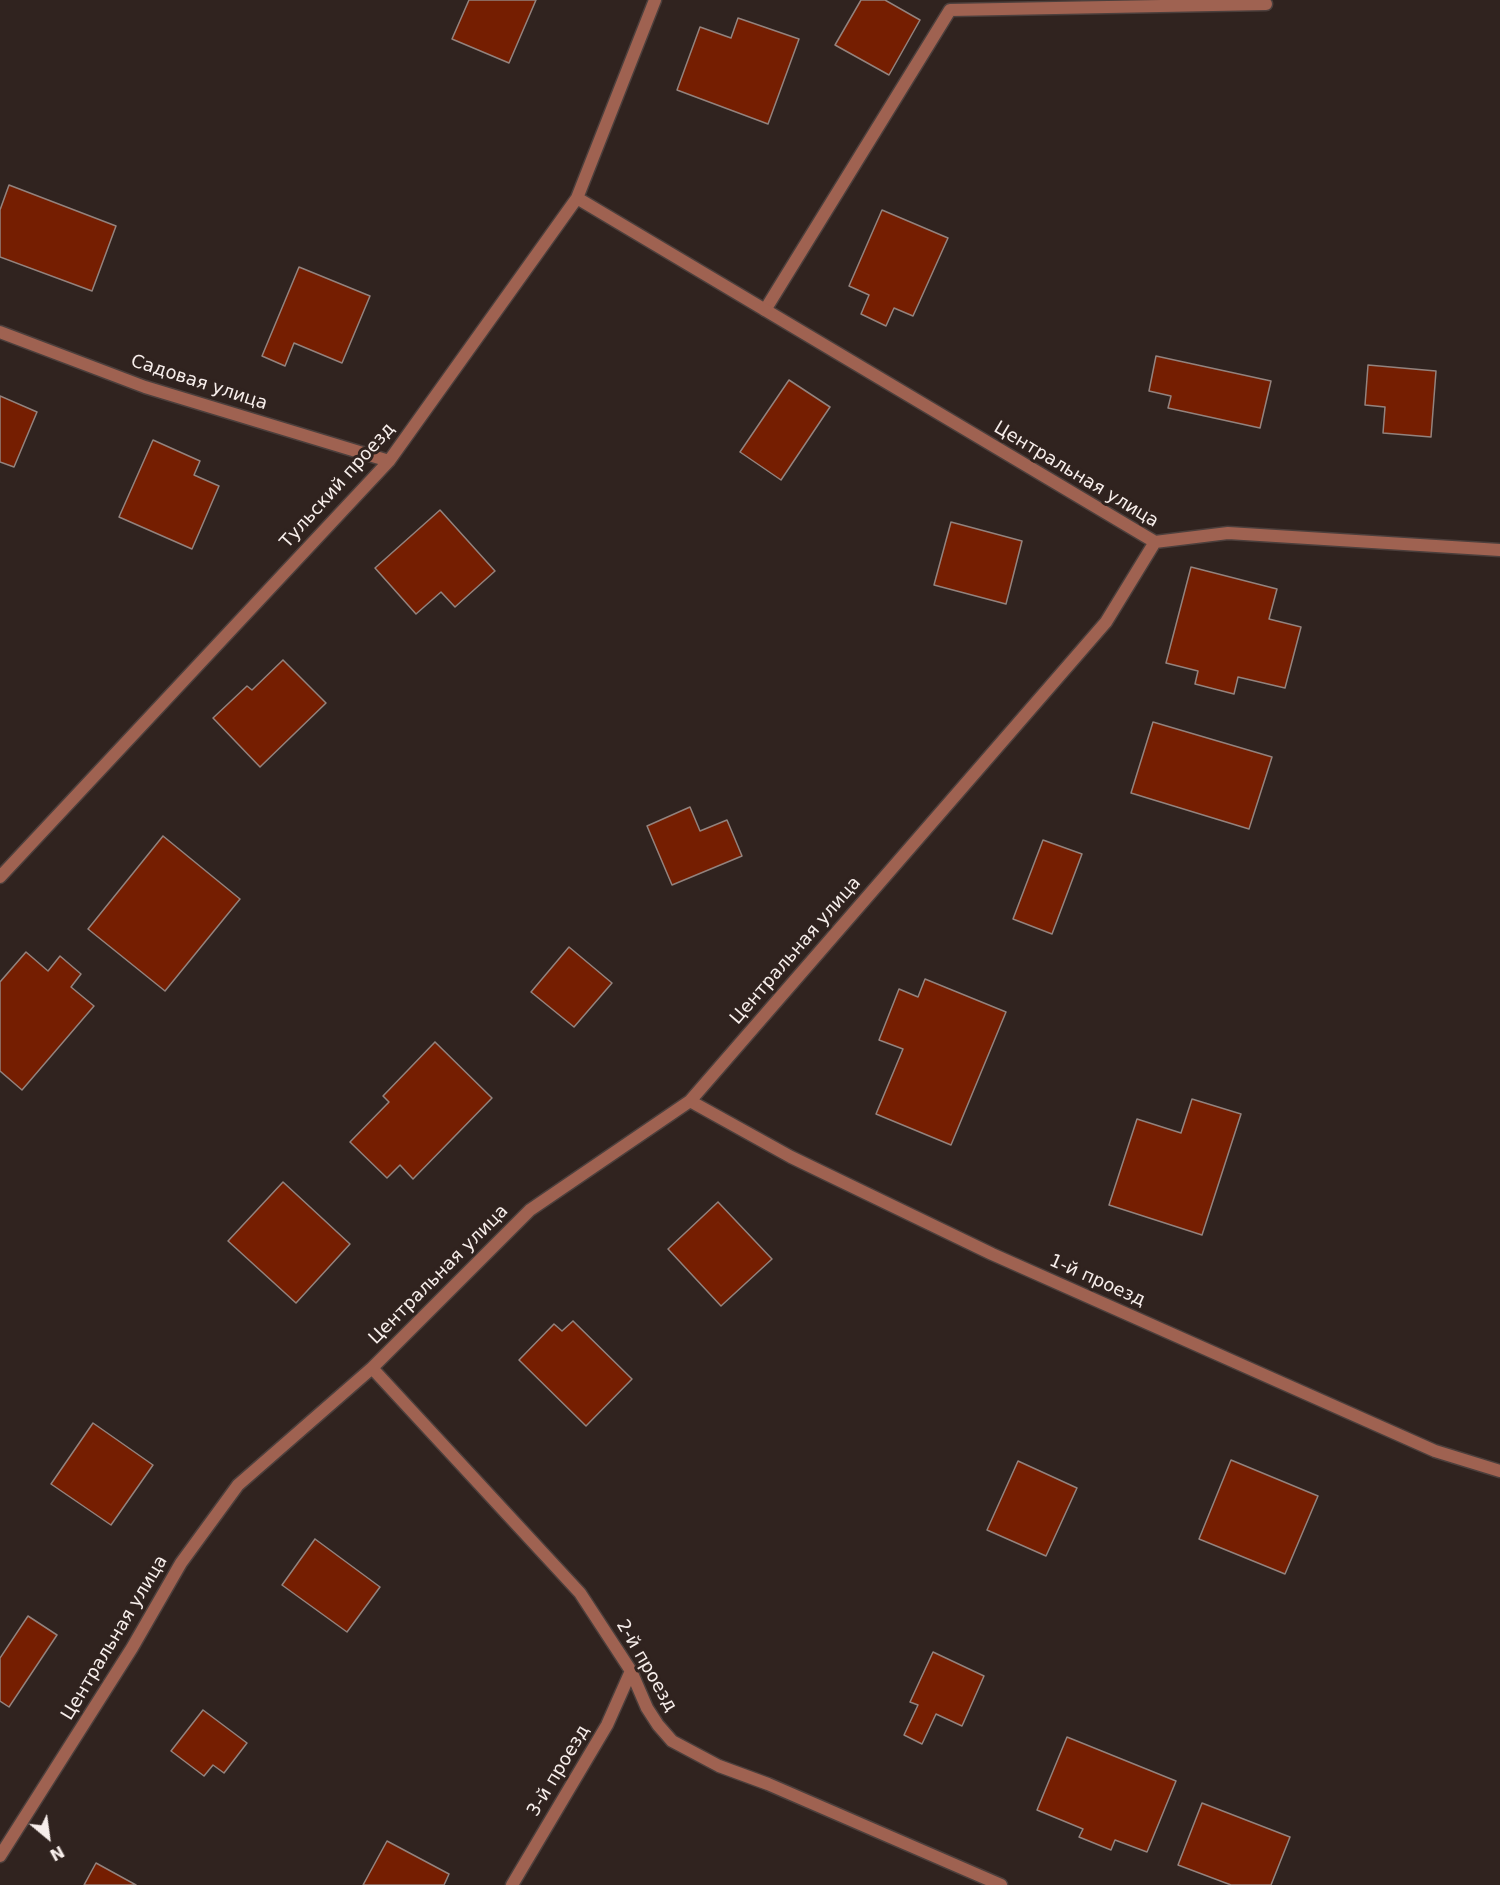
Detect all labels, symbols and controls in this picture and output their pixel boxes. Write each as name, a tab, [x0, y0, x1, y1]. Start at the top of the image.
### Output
street label: Садовая улица	[128, 351, 270, 415]
street label: Центральная улица	[990, 417, 1162, 533]
street label: Тульский проезд	[276, 419, 400, 553]
street label: Центральная улица	[726, 873, 866, 1029]
street label: Центральная улица	[365, 1201, 513, 1349]
street label: 1-й проезд	[1046, 1250, 1148, 1312]
street label: Центральная улица	[57, 1552, 173, 1724]
street label: 2-й проезд	[611, 1616, 681, 1716]
street label: 3-й проезд	[523, 1721, 595, 1821]
north arrow	[18, 1807, 78, 1867]
text: N	[47, 1842, 67, 1865]

